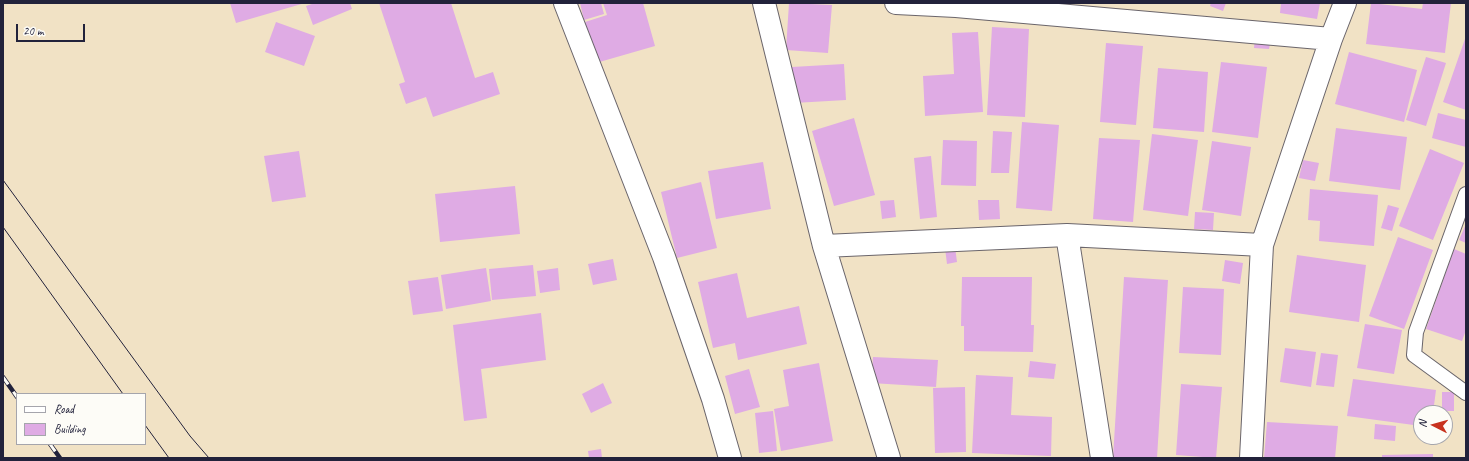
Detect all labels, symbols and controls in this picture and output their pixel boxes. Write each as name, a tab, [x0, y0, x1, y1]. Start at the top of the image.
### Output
scale bar	[18, 16, 87, 42]
text: 20 m	[23, 23, 43, 39]
legend	[16, 393, 146, 445]
text: Road	[54, 401, 74, 417]
north arrow	[1413, 405, 1453, 445]
text: N	[1415, 420, 1429, 428]
text: Building	[54, 421, 86, 437]

